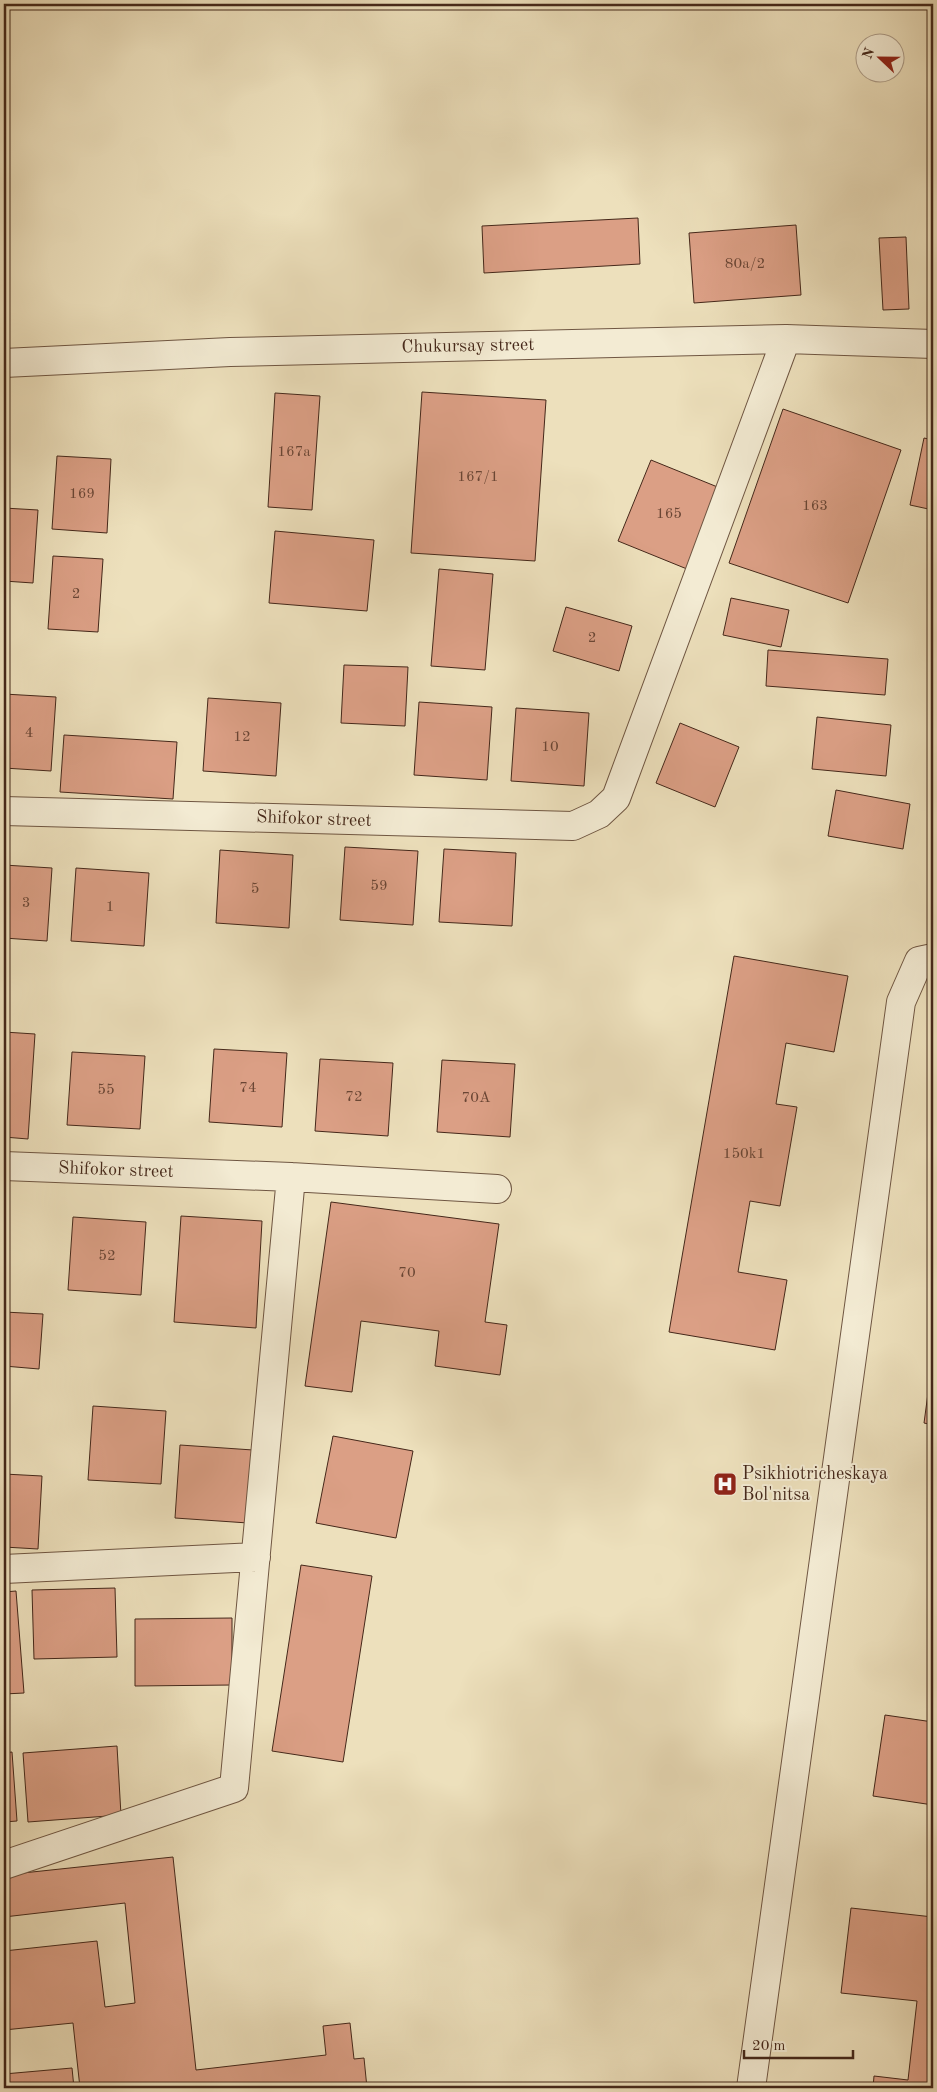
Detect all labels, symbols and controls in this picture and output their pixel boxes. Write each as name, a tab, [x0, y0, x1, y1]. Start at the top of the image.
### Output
north arrow	[854, 32, 904, 82]
text: N	[860, 46, 877, 61]
house number: 80a/2	[725, 257, 765, 272]
street label: Chukursay street	[401, 336, 535, 356]
house number: 167а	[277, 445, 311, 460]
house number: 167/1	[457, 470, 499, 485]
house number: 169	[69, 487, 95, 502]
house number: 163	[802, 499, 828, 514]
house number: 165	[656, 507, 682, 522]
house number: 2	[72, 587, 80, 602]
house number: 2	[588, 631, 596, 646]
house number: 4	[25, 726, 33, 741]
house number: 12	[233, 730, 251, 745]
house number: 10	[541, 740, 559, 755]
street label: Shifokor street	[256, 808, 372, 830]
house number: 59	[370, 879, 388, 894]
house number: 5	[251, 882, 259, 897]
house number: 3	[22, 896, 30, 911]
house number: 1	[106, 900, 114, 915]
house number: 74	[239, 1081, 257, 1096]
house number: 55	[97, 1083, 115, 1098]
house number: 72	[345, 1090, 363, 1105]
house number: 70A	[462, 1091, 491, 1106]
house number: 150k1	[723, 1147, 765, 1162]
street label: Shifokor street	[58, 1159, 174, 1181]
house number: 52	[98, 1249, 116, 1264]
house number: 70	[398, 1266, 416, 1281]
place label: Psikhiotricheskaya Bol'nitsa	[742, 1465, 888, 1504]
hospital icon: Psikhiotricheskaya Bol'nitsa	[712, 1471, 738, 1497]
scale bar	[744, 2027, 853, 2059]
text: 20 m	[752, 2039, 786, 2054]

